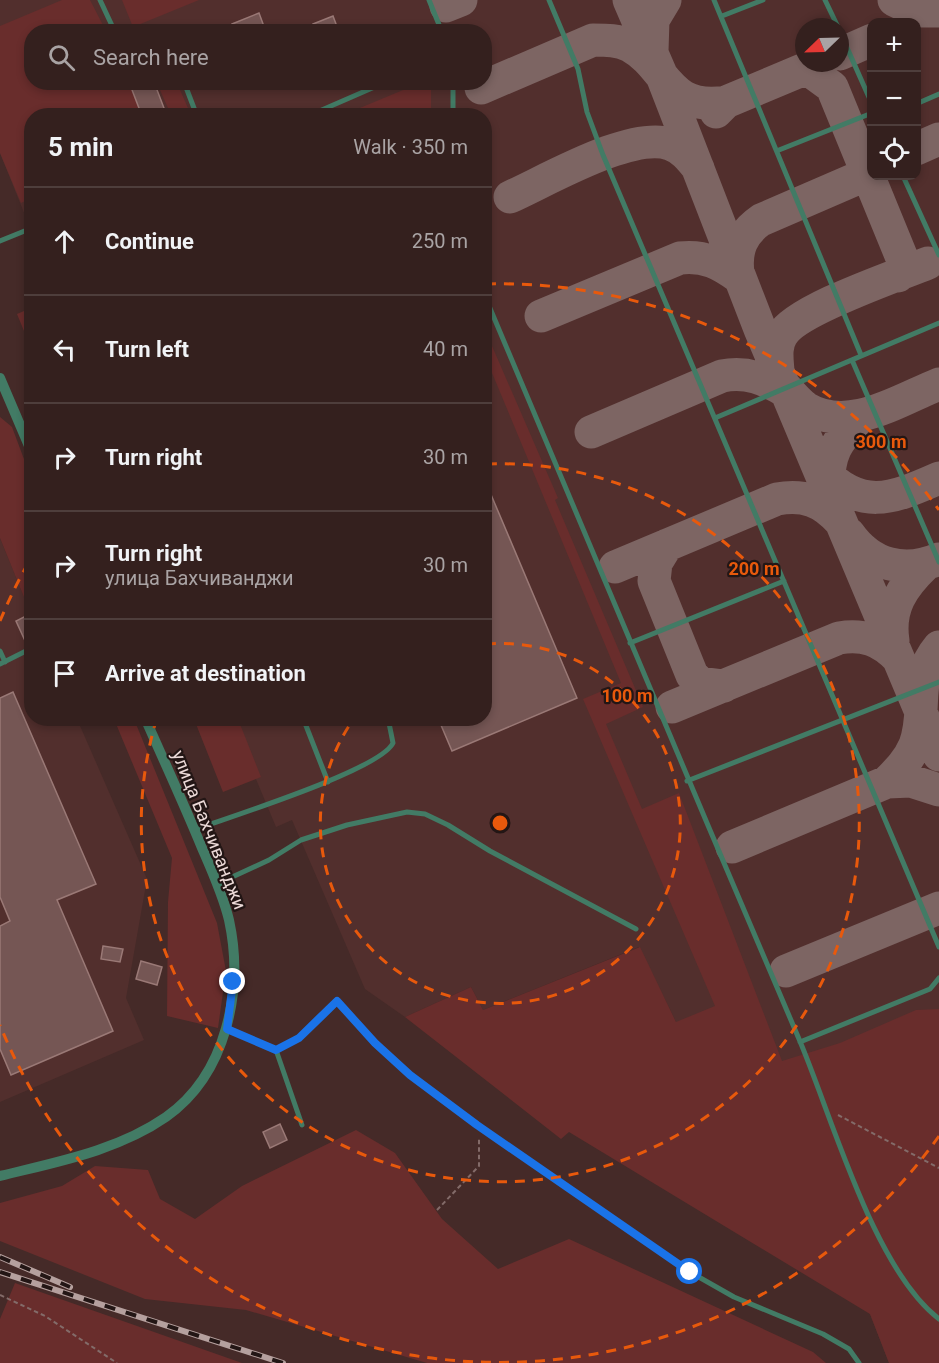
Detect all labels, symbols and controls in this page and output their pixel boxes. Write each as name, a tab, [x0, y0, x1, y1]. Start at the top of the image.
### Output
north arrow	[795, 18, 849, 72]
map controls	[867, 18, 921, 180]
button: +	[867, 18, 921, 72]
search box	[24, 24, 492, 90]
icon: search	[45, 41, 78, 74]
text: Search here	[93, 45, 209, 70]
button: −	[867, 72, 921, 126]
button: locate	[867, 126, 921, 180]
text: 5 min	[48, 132, 113, 162]
text: Walk · 350 m	[353, 135, 468, 159]
icon: ahead	[48, 225, 81, 258]
text: Continue	[105, 229, 194, 254]
text: 250 m	[412, 229, 468, 253]
icon: left	[48, 333, 81, 366]
text: Turn left	[105, 337, 189, 362]
text: 40 m	[423, 337, 468, 361]
text: 300 m	[855, 431, 907, 452]
icon: right	[48, 441, 81, 474]
text: Turn right	[105, 445, 202, 470]
text: 30 m	[423, 445, 468, 469]
text: Turn right	[105, 541, 202, 566]
icon: right	[48, 549, 81, 582]
text: 30 m	[423, 553, 468, 577]
text: 200 m	[728, 558, 780, 579]
text: улица Бахчиванджи	[105, 566, 293, 590]
icon: arrive	[48, 657, 81, 690]
text: Arrive at destination	[105, 661, 306, 686]
text: 100 m	[601, 685, 653, 706]
street label: улица Бахчиванджи	[168, 747, 251, 912]
centre of rings	[490, 813, 510, 833]
route end	[219, 968, 245, 994]
route start	[676, 1258, 702, 1284]

